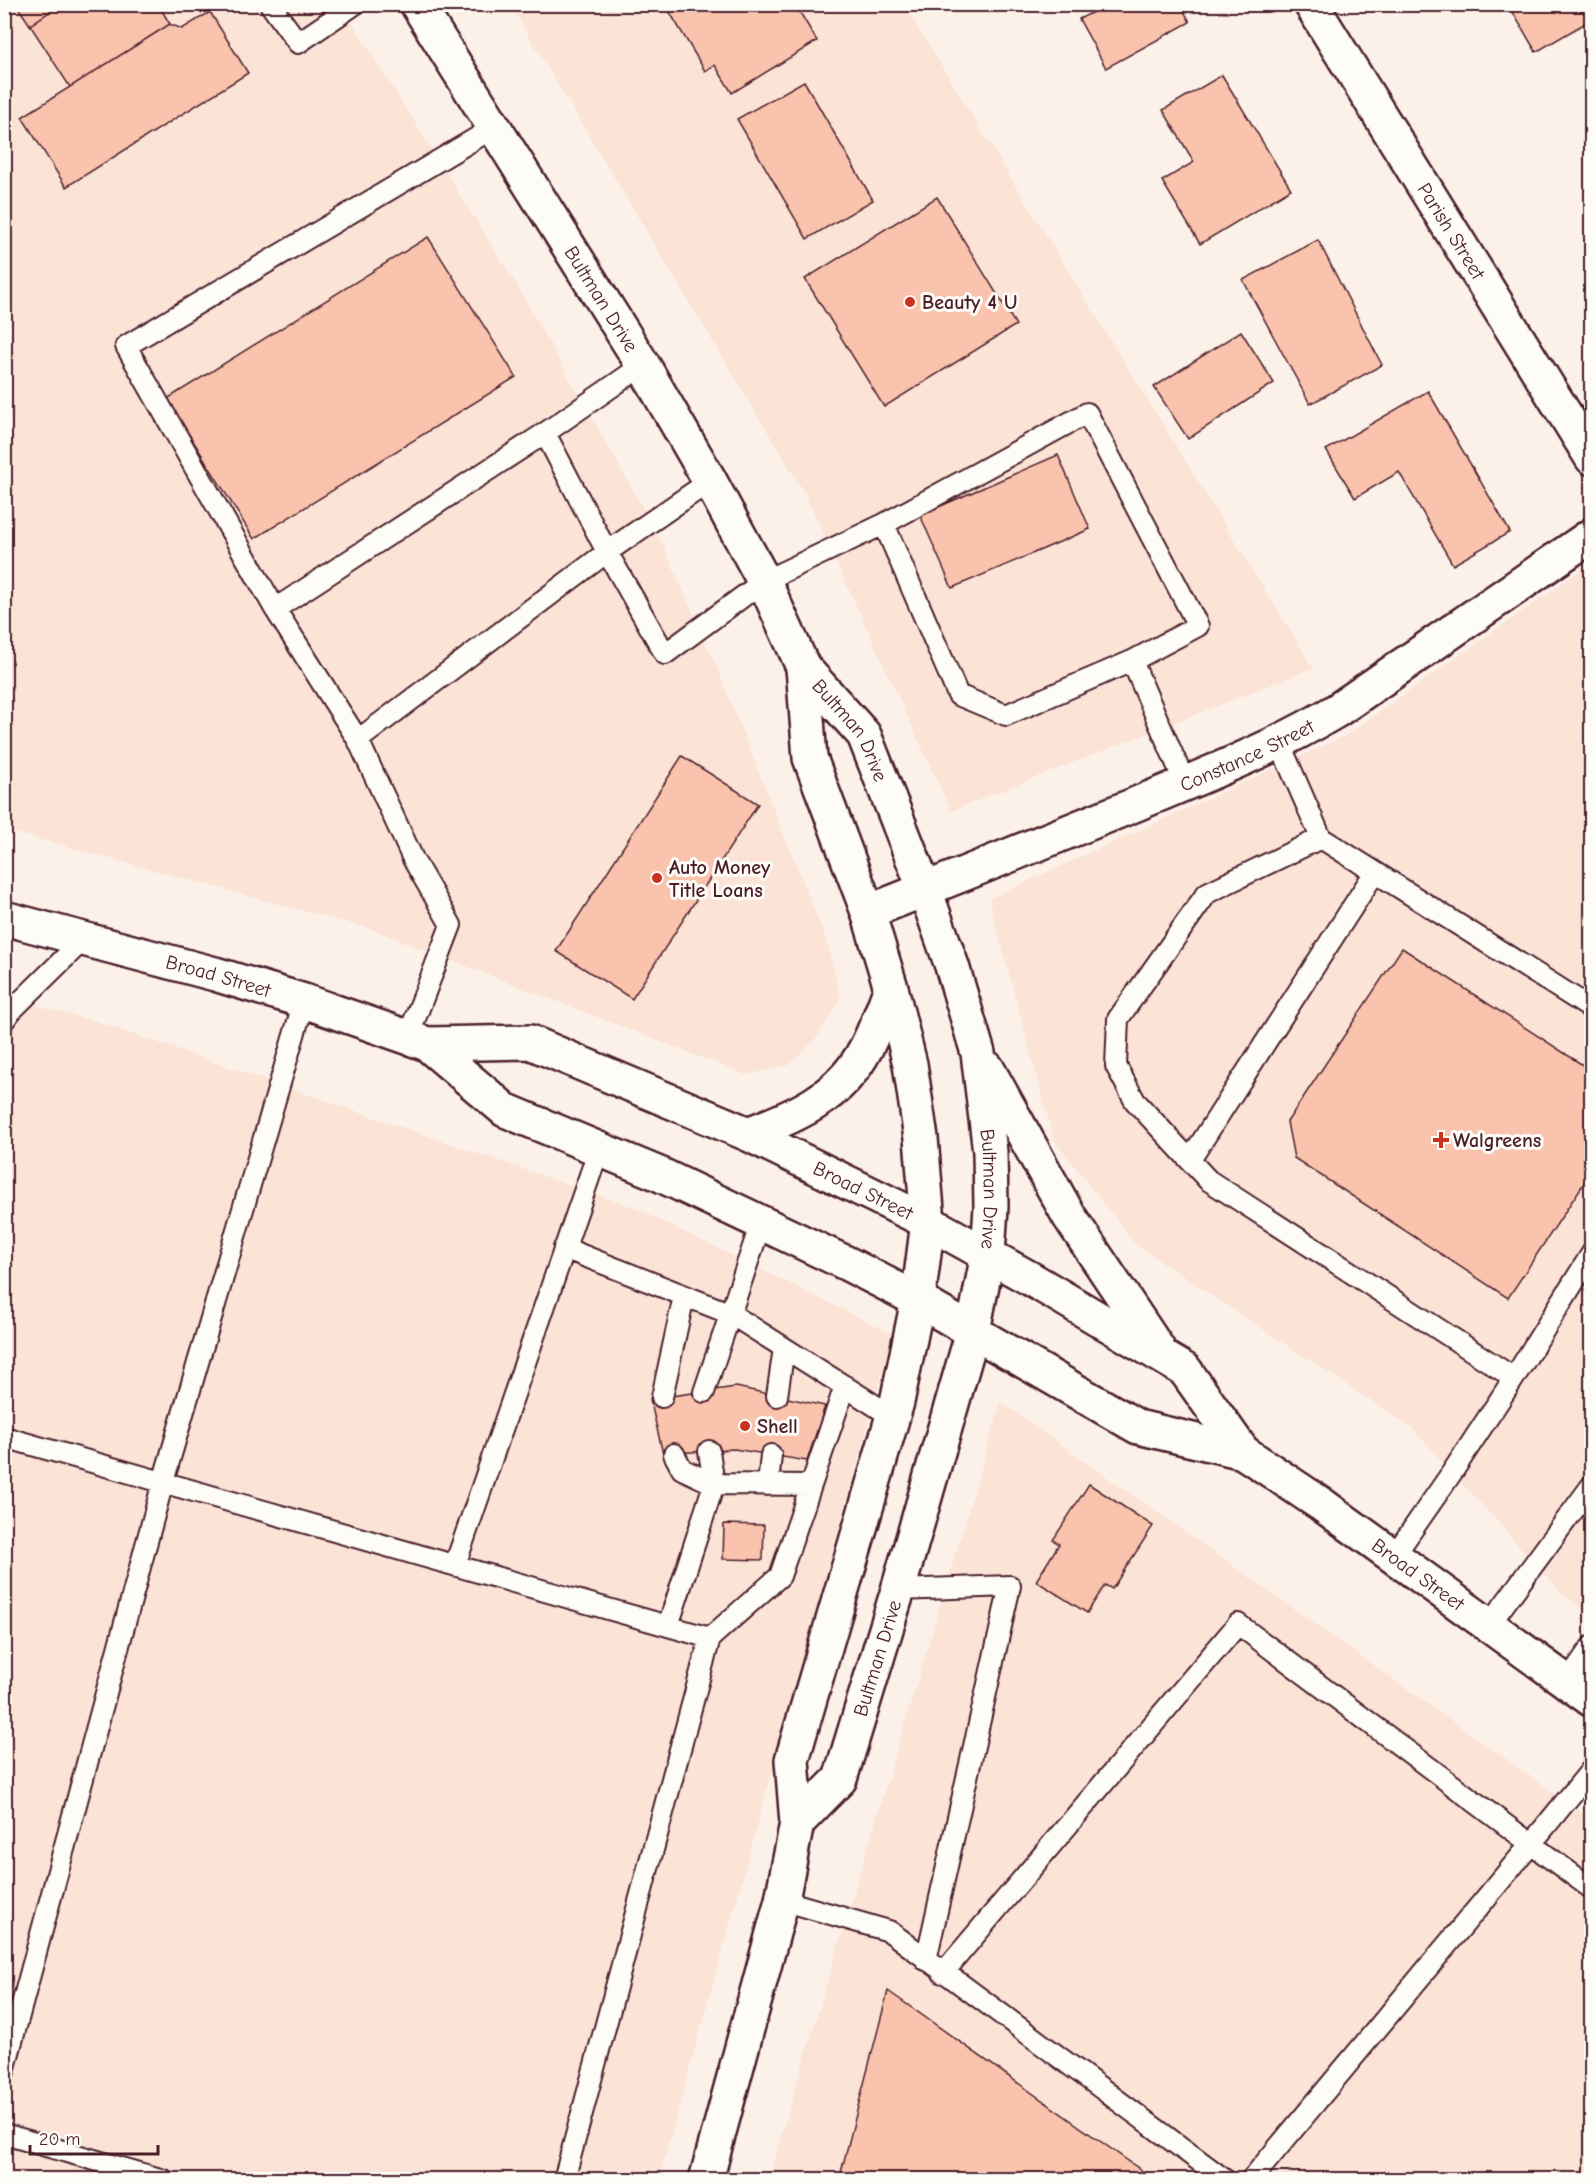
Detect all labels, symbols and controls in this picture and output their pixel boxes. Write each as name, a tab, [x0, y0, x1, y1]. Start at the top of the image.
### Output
street label: Parish Street	[1413, 179, 1491, 285]
street label: Bultman Drive	[560, 242, 643, 356]
place label: Beauty 4 U	[922, 291, 1017, 314]
marker: Beauty 4 U	[903, 295, 917, 309]
street label: Bultman Drive	[808, 674, 893, 785]
street label: Constance Street	[1176, 714, 1319, 796]
place label: Auto Money Title Loans	[669, 856, 771, 902]
marker: Auto Money Title Loans	[650, 871, 664, 885]
street label: Broad Street	[163, 950, 275, 1002]
street label: Bultman Drive	[976, 1127, 1003, 1250]
place label: Walgreens	[1453, 1129, 1541, 1152]
marker: Walgreens	[1434, 1133, 1448, 1147]
street label: Broad Street	[810, 1156, 918, 1225]
place label: Shell	[757, 1415, 798, 1438]
marker: Shell	[738, 1419, 752, 1433]
street label: Broad Street	[1368, 1533, 1470, 1616]
street label: Bultman Drive	[848, 1597, 906, 1719]
scale bar	[30, 2118, 158, 2156]
text: 20 m	[39, 2129, 80, 2150]

